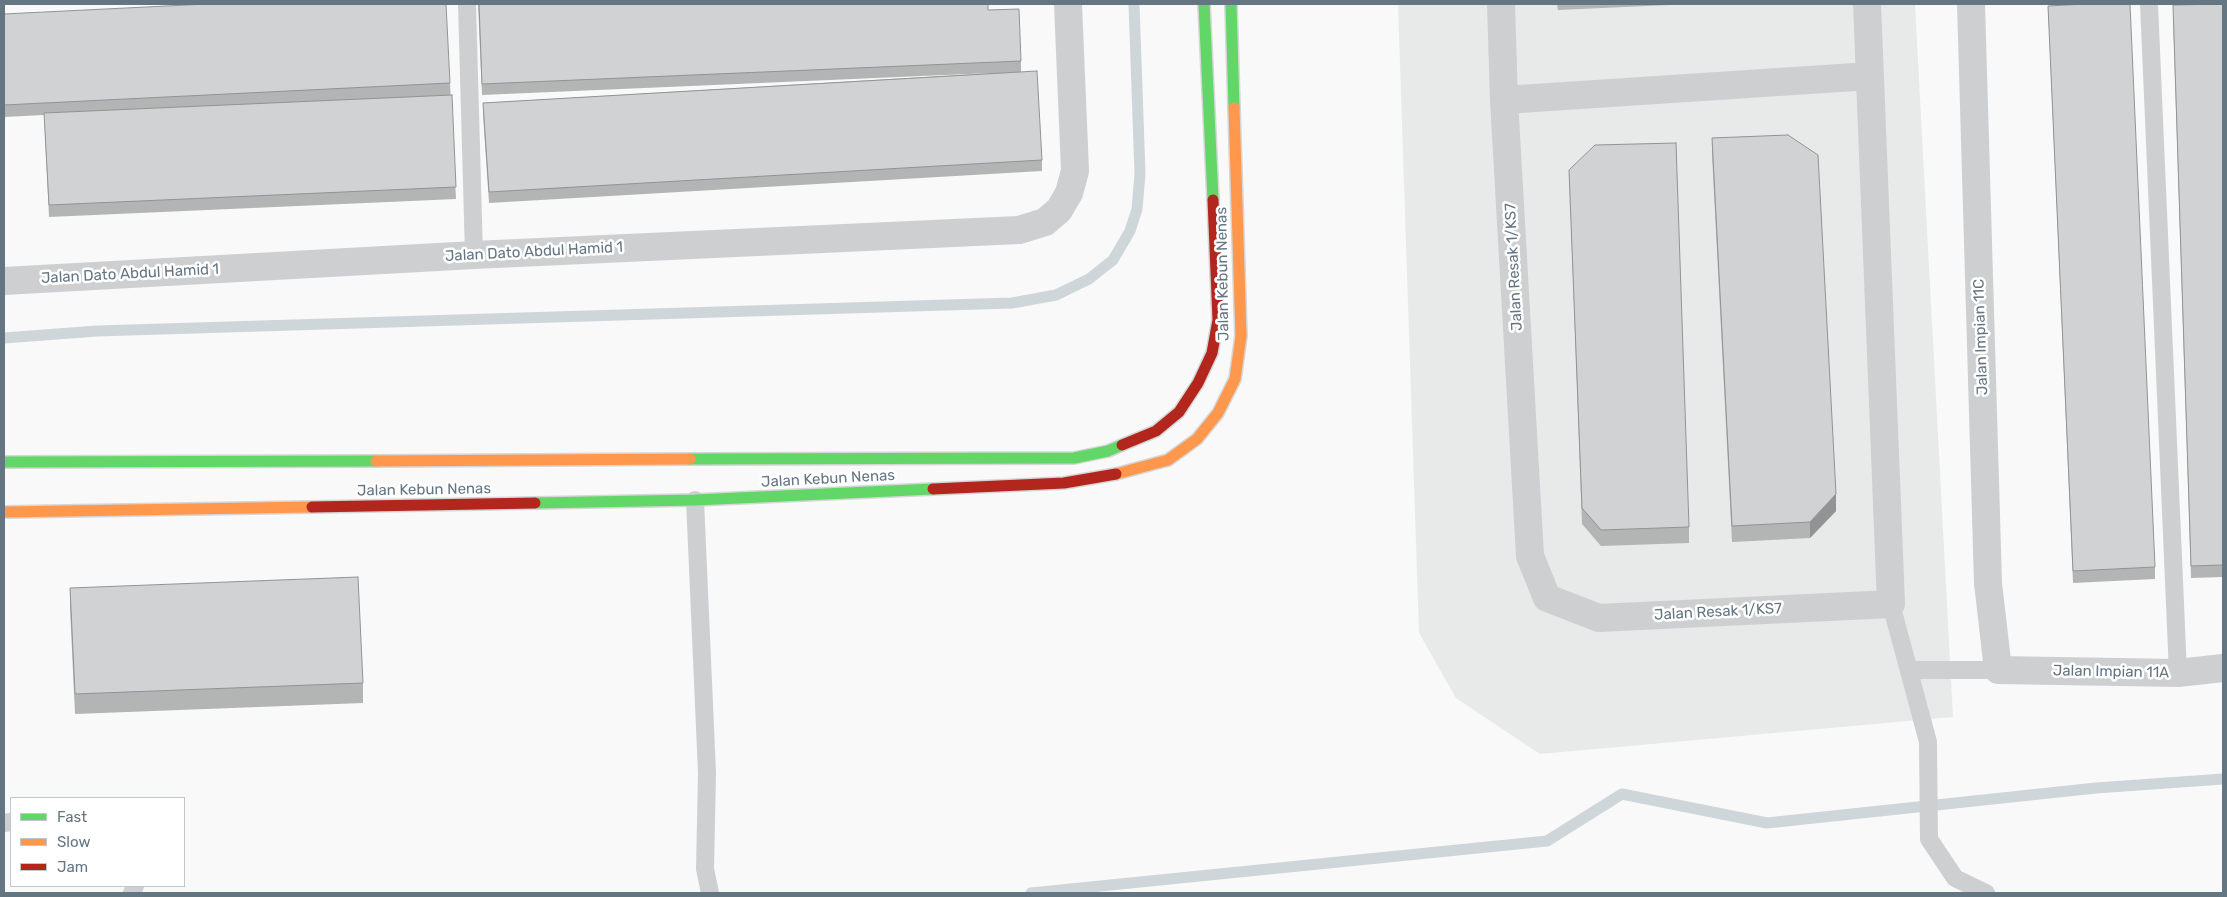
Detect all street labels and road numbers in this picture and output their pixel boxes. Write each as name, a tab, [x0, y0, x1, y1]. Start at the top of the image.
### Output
street label: Jalan Resak 1/KS7	[1502, 203, 1526, 331]
street label: Jalan Kebun Nenas	[1213, 207, 1233, 341]
street label: Jalan Dato Abdul Hamid 1	[444, 238, 624, 266]
street label: Jalan Dato Abdul Hamid 1	[40, 260, 220, 288]
street label: Jalan Impian 11C	[1970, 279, 1992, 395]
street label: Jalan Kebun Nenas	[761, 467, 895, 491]
street label: Jalan Kebun Nenas	[357, 480, 491, 500]
street label: Jalan Resak 1/KS7	[1654, 600, 1782, 624]
street label: Jalan Impian 11A	[2053, 662, 2169, 682]

